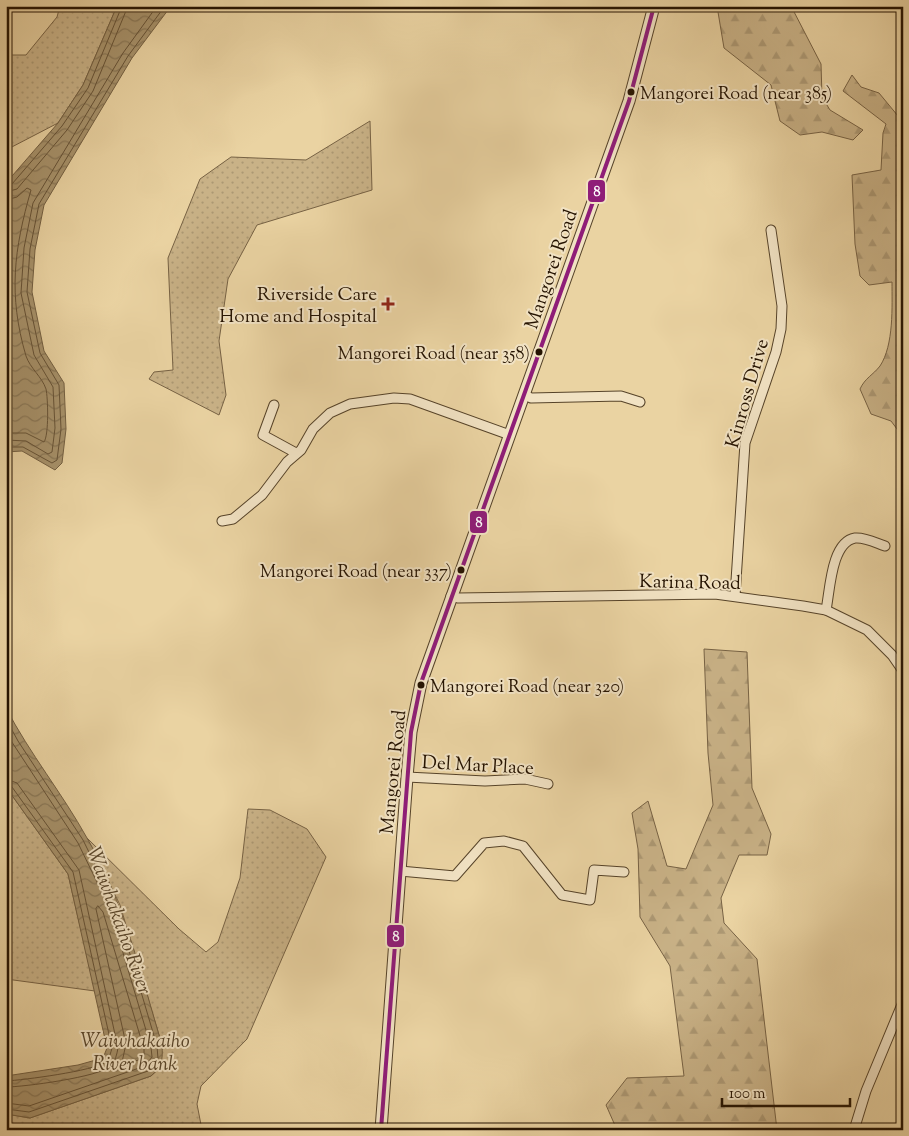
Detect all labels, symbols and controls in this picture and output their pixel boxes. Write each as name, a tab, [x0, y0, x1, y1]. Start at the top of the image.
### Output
place label: Mangorei Road (near 385)	[640, 82, 832, 108]
marker: Mangorei Road (near 385)	[626, 87, 636, 97]
line badge: 8	[587, 179, 606, 203]
text: 8	[594, 183, 601, 203]
street label: Mangorei Road	[519, 206, 586, 333]
place label: Riverside Care Home and Hospital	[219, 282, 377, 331]
marker: Riverside Care Home and Hospital	[381, 297, 395, 311]
street label: Kinross Drive	[720, 336, 777, 451]
place label: Mangorei Road (near 358)	[337, 342, 530, 368]
marker: Mangorei Road (near 358)	[534, 347, 544, 357]
line badge: 8	[469, 510, 488, 534]
text: 8	[476, 514, 483, 534]
place label: Mangorei Road (near 337)	[260, 560, 452, 586]
marker: Mangorei Road (near 337)	[456, 565, 466, 575]
street label: Karina Road	[639, 569, 741, 598]
place label: Mangorei Road (near 320)	[430, 675, 624, 701]
marker: Mangorei Road (near 320)	[416, 680, 426, 690]
street label: Mangorei Road	[375, 708, 414, 836]
street label: Del Mar Place	[421, 750, 535, 783]
water label: Waiwhakaiho River	[78, 843, 158, 999]
line badge: 8	[386, 924, 405, 948]
text: 8	[393, 928, 400, 948]
water label: Waiwhakaiho River bank	[80, 1028, 190, 1080]
scale bar	[722, 1076, 849, 1108]
text: 100 m	[729, 1084, 766, 1105]

